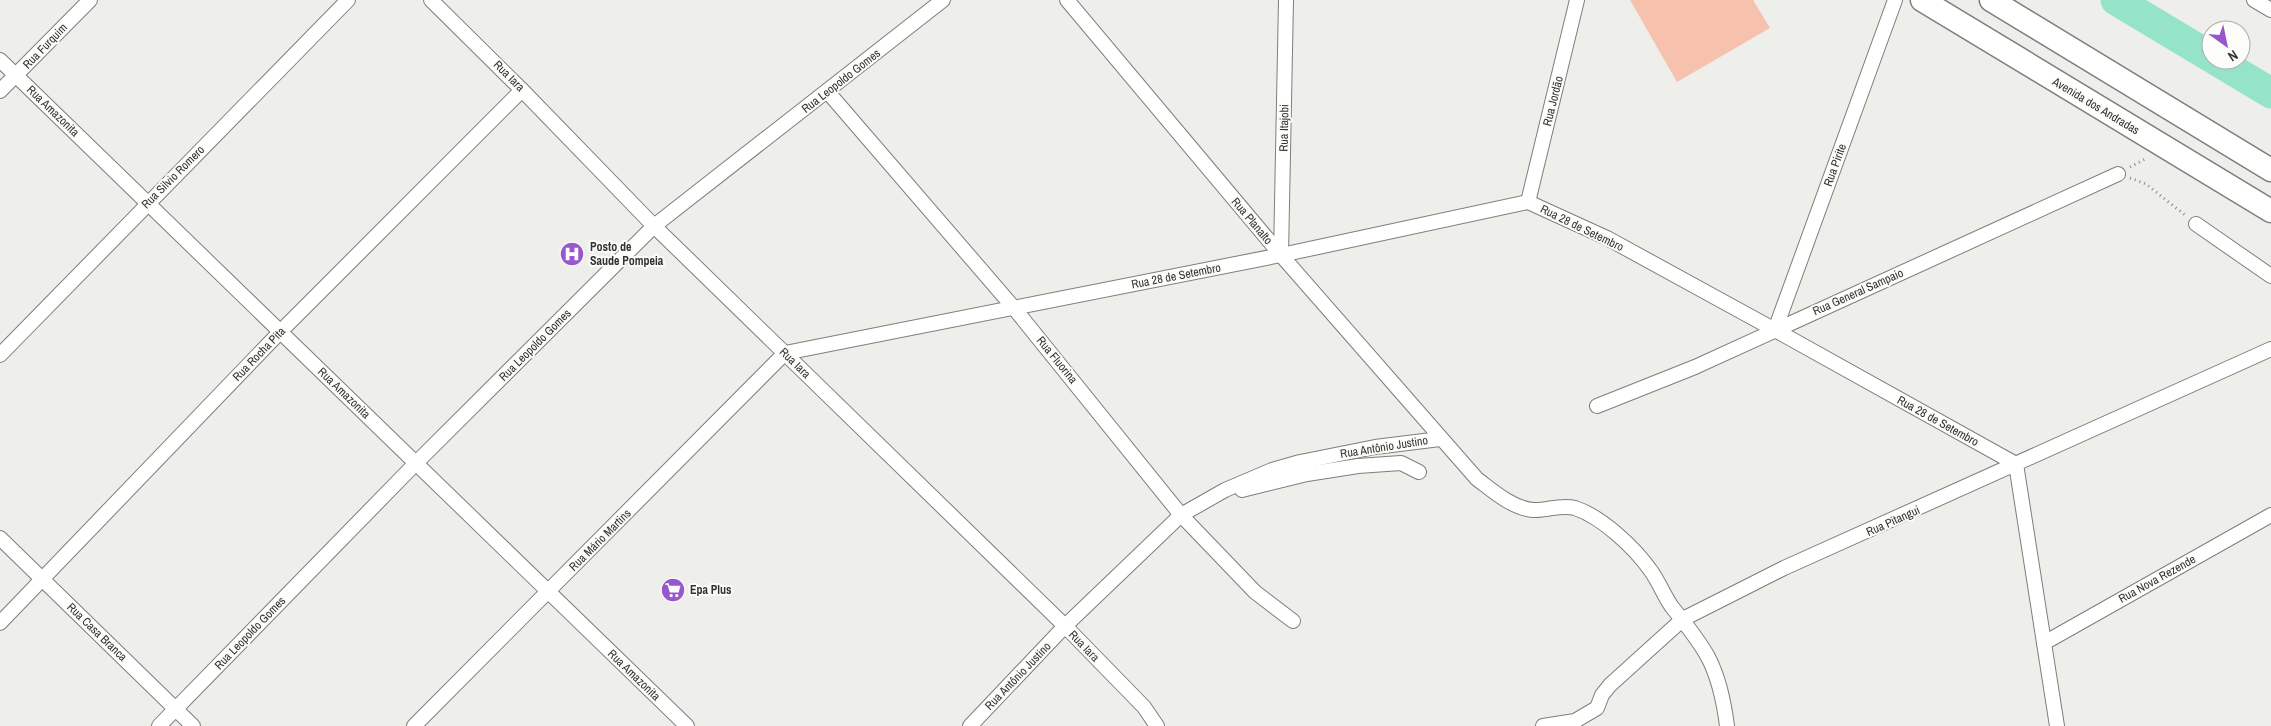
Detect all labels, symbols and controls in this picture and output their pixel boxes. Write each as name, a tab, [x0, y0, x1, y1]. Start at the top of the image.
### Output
street label: Rua Furquim	[19, 20, 71, 72]
north arrow	[2201, 20, 2251, 70]
street label: Rua Leopoldo Gomes	[798, 45, 884, 117]
text: N	[2225, 46, 2241, 66]
street label: Rua Iara	[490, 57, 528, 95]
street label: Avenida dos Andradas	[2049, 73, 2143, 138]
street label: Rua Jordão	[1539, 74, 1567, 128]
street label: Rua Amazonita	[23, 82, 83, 140]
street label: Rua Itajobi	[1276, 104, 1292, 152]
street label: Rua Pirite	[1820, 141, 1850, 189]
street label: Rua Silvio Romero	[138, 142, 208, 212]
street label: Rua Planalto	[1228, 194, 1276, 248]
street label: Rua 28 de Setembro	[1538, 201, 1626, 255]
place label: Posto de Saude Pompeia	[590, 239, 664, 269]
hospital icon: Posto de Saude Pompeia	[559, 241, 585, 267]
street label: Rua 28 de Setembro	[1130, 259, 1222, 293]
street label: Rua General Sampaio	[1810, 265, 1906, 319]
street label: Rua Leopoldo Gomes	[495, 305, 575, 385]
street label: Rua Rocha Pita	[229, 323, 289, 385]
street label: Rua Fluorina	[1033, 333, 1081, 388]
street label: Rua Iara	[776, 344, 815, 382]
street label: Rua Amazonita	[314, 364, 374, 422]
street label: Rua 28 de Setembro	[1894, 392, 1982, 450]
street label: Rua Antônio Justino	[1339, 432, 1429, 462]
street label: Rua Pitangui	[1864, 502, 1922, 540]
street label: Rua Mário Martins	[566, 505, 635, 574]
street label: Rua Nova Rezende	[2116, 551, 2198, 607]
supermarket icon: Epa Plus	[660, 577, 686, 603]
place label: Epa Plus	[690, 582, 732, 598]
street label: Rua Leopoldo Gomes	[211, 593, 289, 673]
street label: Rua Casa Branca	[64, 599, 131, 665]
street label: Rua Iara	[1065, 627, 1103, 666]
street label: Rua Antônio Justino	[981, 639, 1055, 713]
street label: Rua Amazonita	[604, 646, 664, 704]

